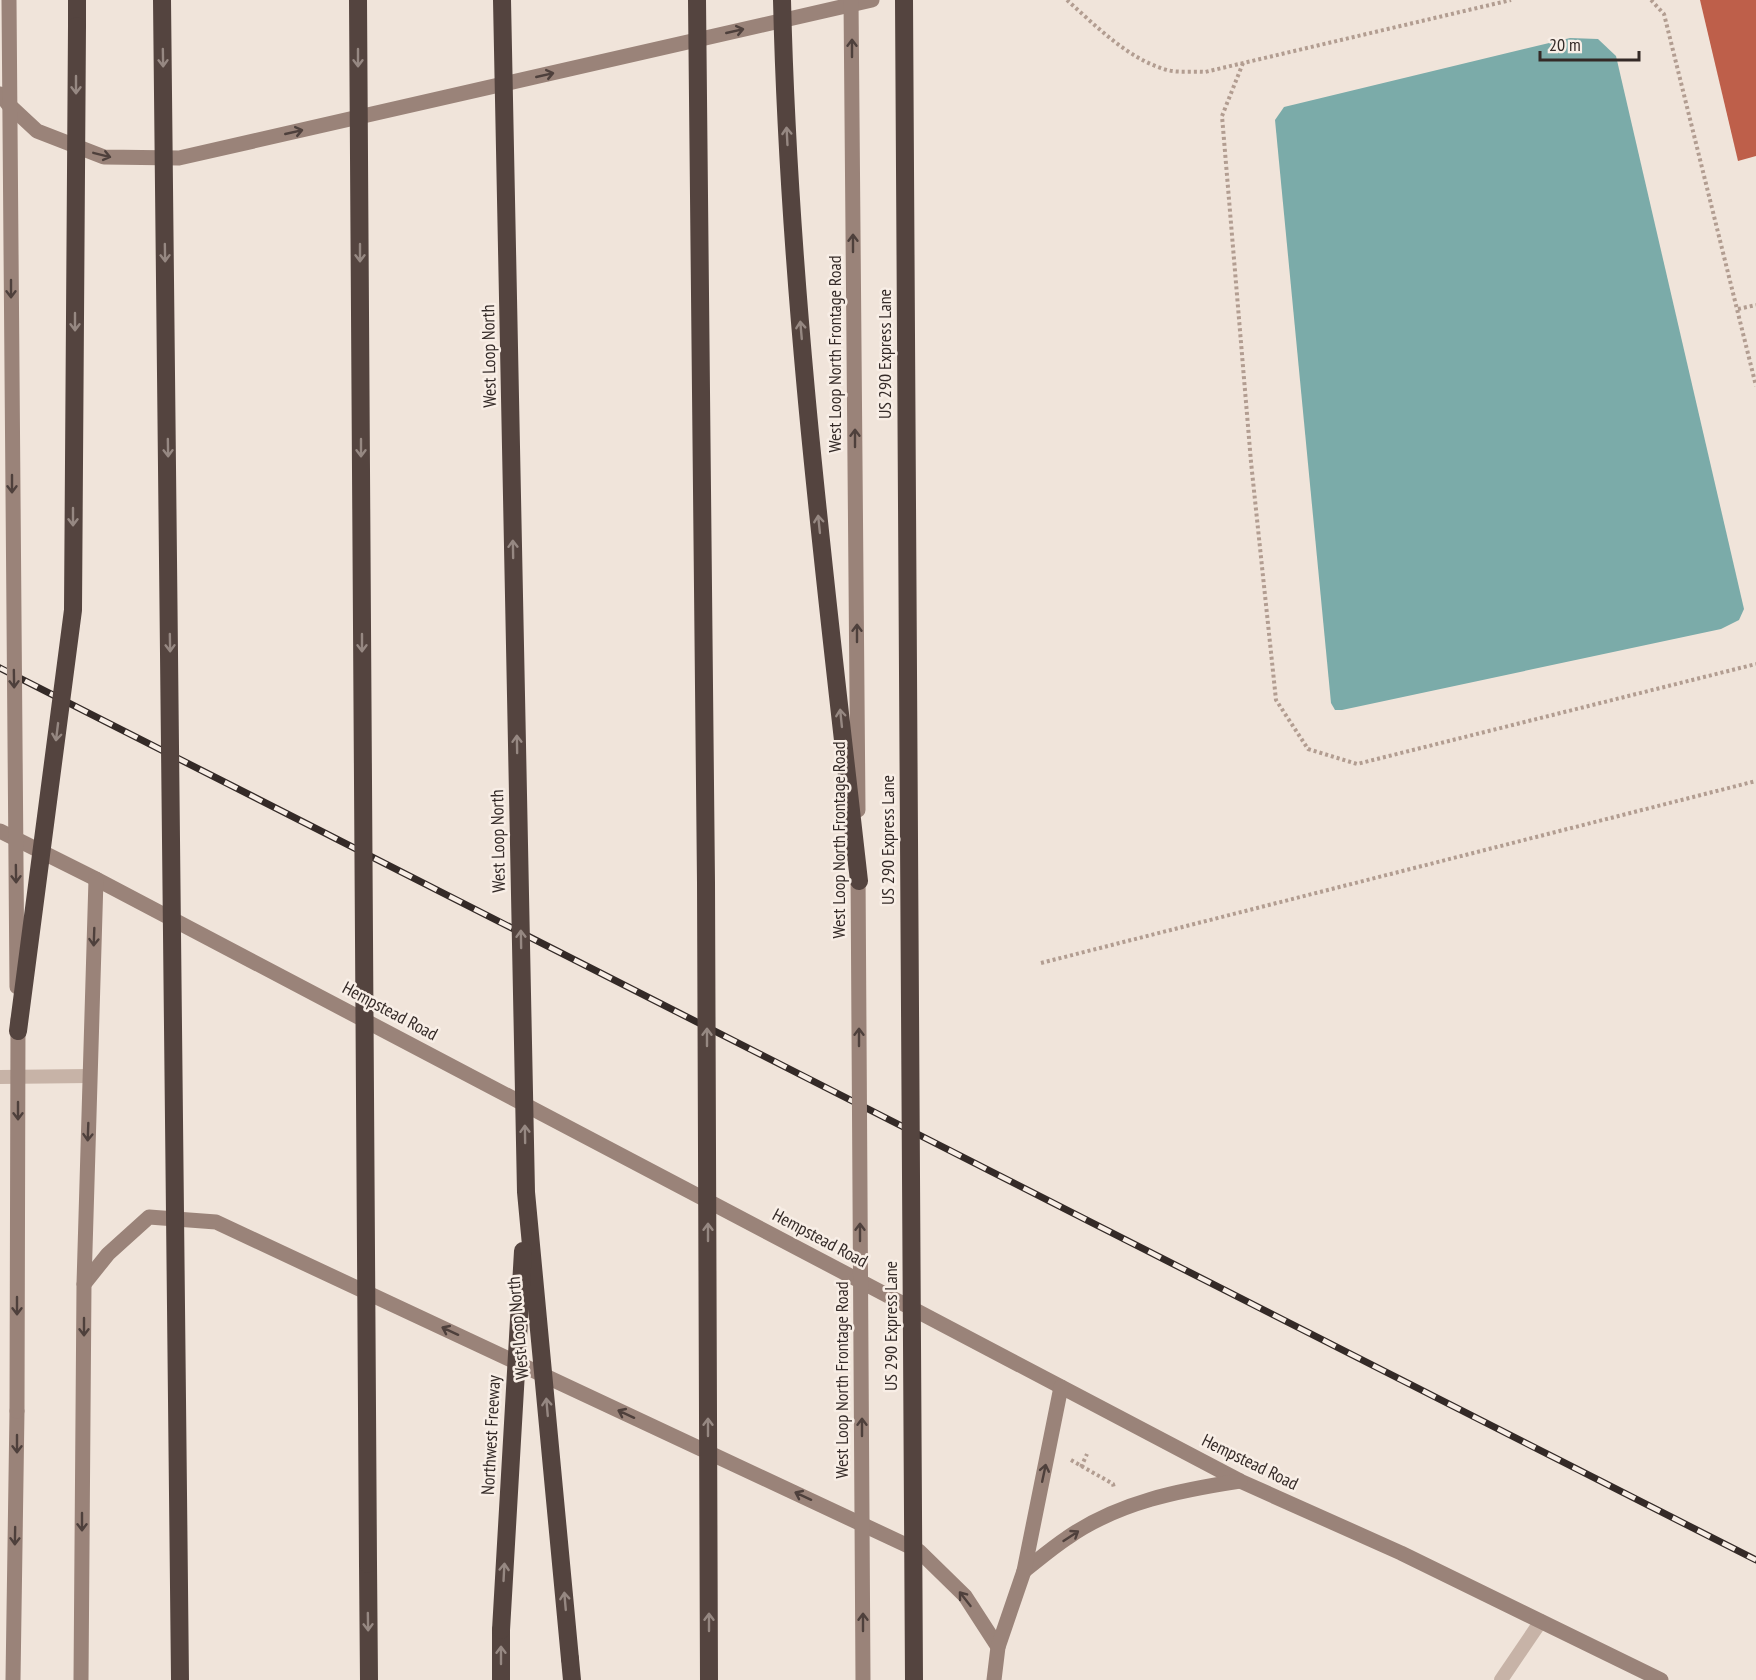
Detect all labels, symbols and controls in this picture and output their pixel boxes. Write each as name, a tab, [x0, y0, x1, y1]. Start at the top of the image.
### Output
scale bar	[1540, 24, 1639, 62]
one-way arrow	[725, 25, 744, 37]
text: 20 m	[1549, 33, 1581, 56]
one-way arrow	[846, 39, 858, 59]
one-way arrow	[157, 48, 169, 68]
one-way arrow	[352, 48, 364, 68]
one-way arrow	[535, 68, 554, 80]
one-way arrow	[70, 74, 82, 94]
one-way arrow	[284, 126, 303, 138]
one-way arrow	[782, 126, 793, 146]
one-way arrow	[92, 149, 111, 161]
one-way arrow	[847, 234, 859, 254]
one-way arrow	[159, 243, 171, 263]
one-way arrow	[354, 243, 366, 263]
street label: West Loop North Frontage Road	[823, 255, 846, 453]
one-way arrow	[5, 279, 17, 299]
street label: US 290 Express Lane	[873, 289, 896, 419]
street label: West Loop North	[476, 304, 501, 408]
one-way arrow	[69, 311, 81, 331]
one-way arrow	[795, 321, 806, 341]
one-way arrow	[849, 429, 861, 449]
one-way arrow	[162, 438, 173, 458]
one-way arrow	[355, 438, 367, 458]
one-way arrow	[6, 474, 18, 494]
one-way arrow	[67, 506, 79, 526]
one-way arrow	[813, 515, 824, 535]
one-way arrow	[508, 539, 519, 559]
one-way arrow	[851, 624, 862, 644]
one-way arrow	[164, 633, 176, 653]
one-way arrow	[356, 633, 368, 653]
one-way arrow	[8, 669, 20, 689]
one-way arrow	[835, 709, 846, 729]
one-way arrow	[51, 721, 62, 741]
one-way arrow	[512, 734, 523, 754]
street label: West Loop North Frontage Road	[827, 741, 850, 939]
street label: US 290 Express Lane	[876, 775, 899, 905]
street label: West Loop North	[485, 789, 510, 893]
one-way arrow	[10, 864, 22, 884]
one-way arrow	[88, 927, 100, 947]
one-way arrow	[515, 929, 527, 949]
street label: Hempstead Road	[339, 976, 442, 1045]
one-way arrow	[701, 1027, 713, 1047]
one-way arrow	[853, 1027, 865, 1047]
one-way arrow	[12, 1100, 24, 1120]
one-way arrow	[83, 1122, 94, 1142]
one-way arrow	[519, 1124, 531, 1144]
street label: Hempstead Road	[769, 1203, 872, 1272]
one-way arrow	[702, 1222, 714, 1242]
one-way arrow	[855, 1222, 866, 1242]
street label: US 290 Express Lane	[879, 1261, 902, 1391]
street label: West Loop North	[502, 1276, 533, 1381]
street label: West Loop North Frontage Road	[830, 1281, 853, 1479]
one-way arrow	[11, 1295, 23, 1315]
one-way arrow	[78, 1317, 90, 1337]
one-way arrow	[441, 1325, 459, 1337]
street label: Northwest Freeway	[476, 1374, 505, 1495]
one-way arrow	[541, 1397, 552, 1417]
one-way arrow	[618, 1407, 636, 1419]
one-way arrow	[702, 1417, 714, 1437]
one-way arrow	[856, 1417, 867, 1437]
street label: Hempstead Road	[1198, 1428, 1302, 1495]
one-way arrow	[11, 1434, 23, 1454]
one-way arrow	[1039, 1464, 1050, 1483]
one-way arrow	[794, 1490, 812, 1502]
one-way arrow	[76, 1512, 88, 1532]
one-way arrow	[10, 1525, 21, 1545]
one-way arrow	[1062, 1530, 1078, 1542]
one-way arrow	[499, 1562, 510, 1582]
one-way arrow	[959, 1591, 972, 1607]
one-way arrow	[559, 1592, 570, 1611]
one-way arrow	[362, 1611, 374, 1631]
one-way arrow	[703, 1612, 715, 1632]
one-way arrow	[857, 1612, 869, 1632]
one-way arrow	[495, 1646, 507, 1666]

